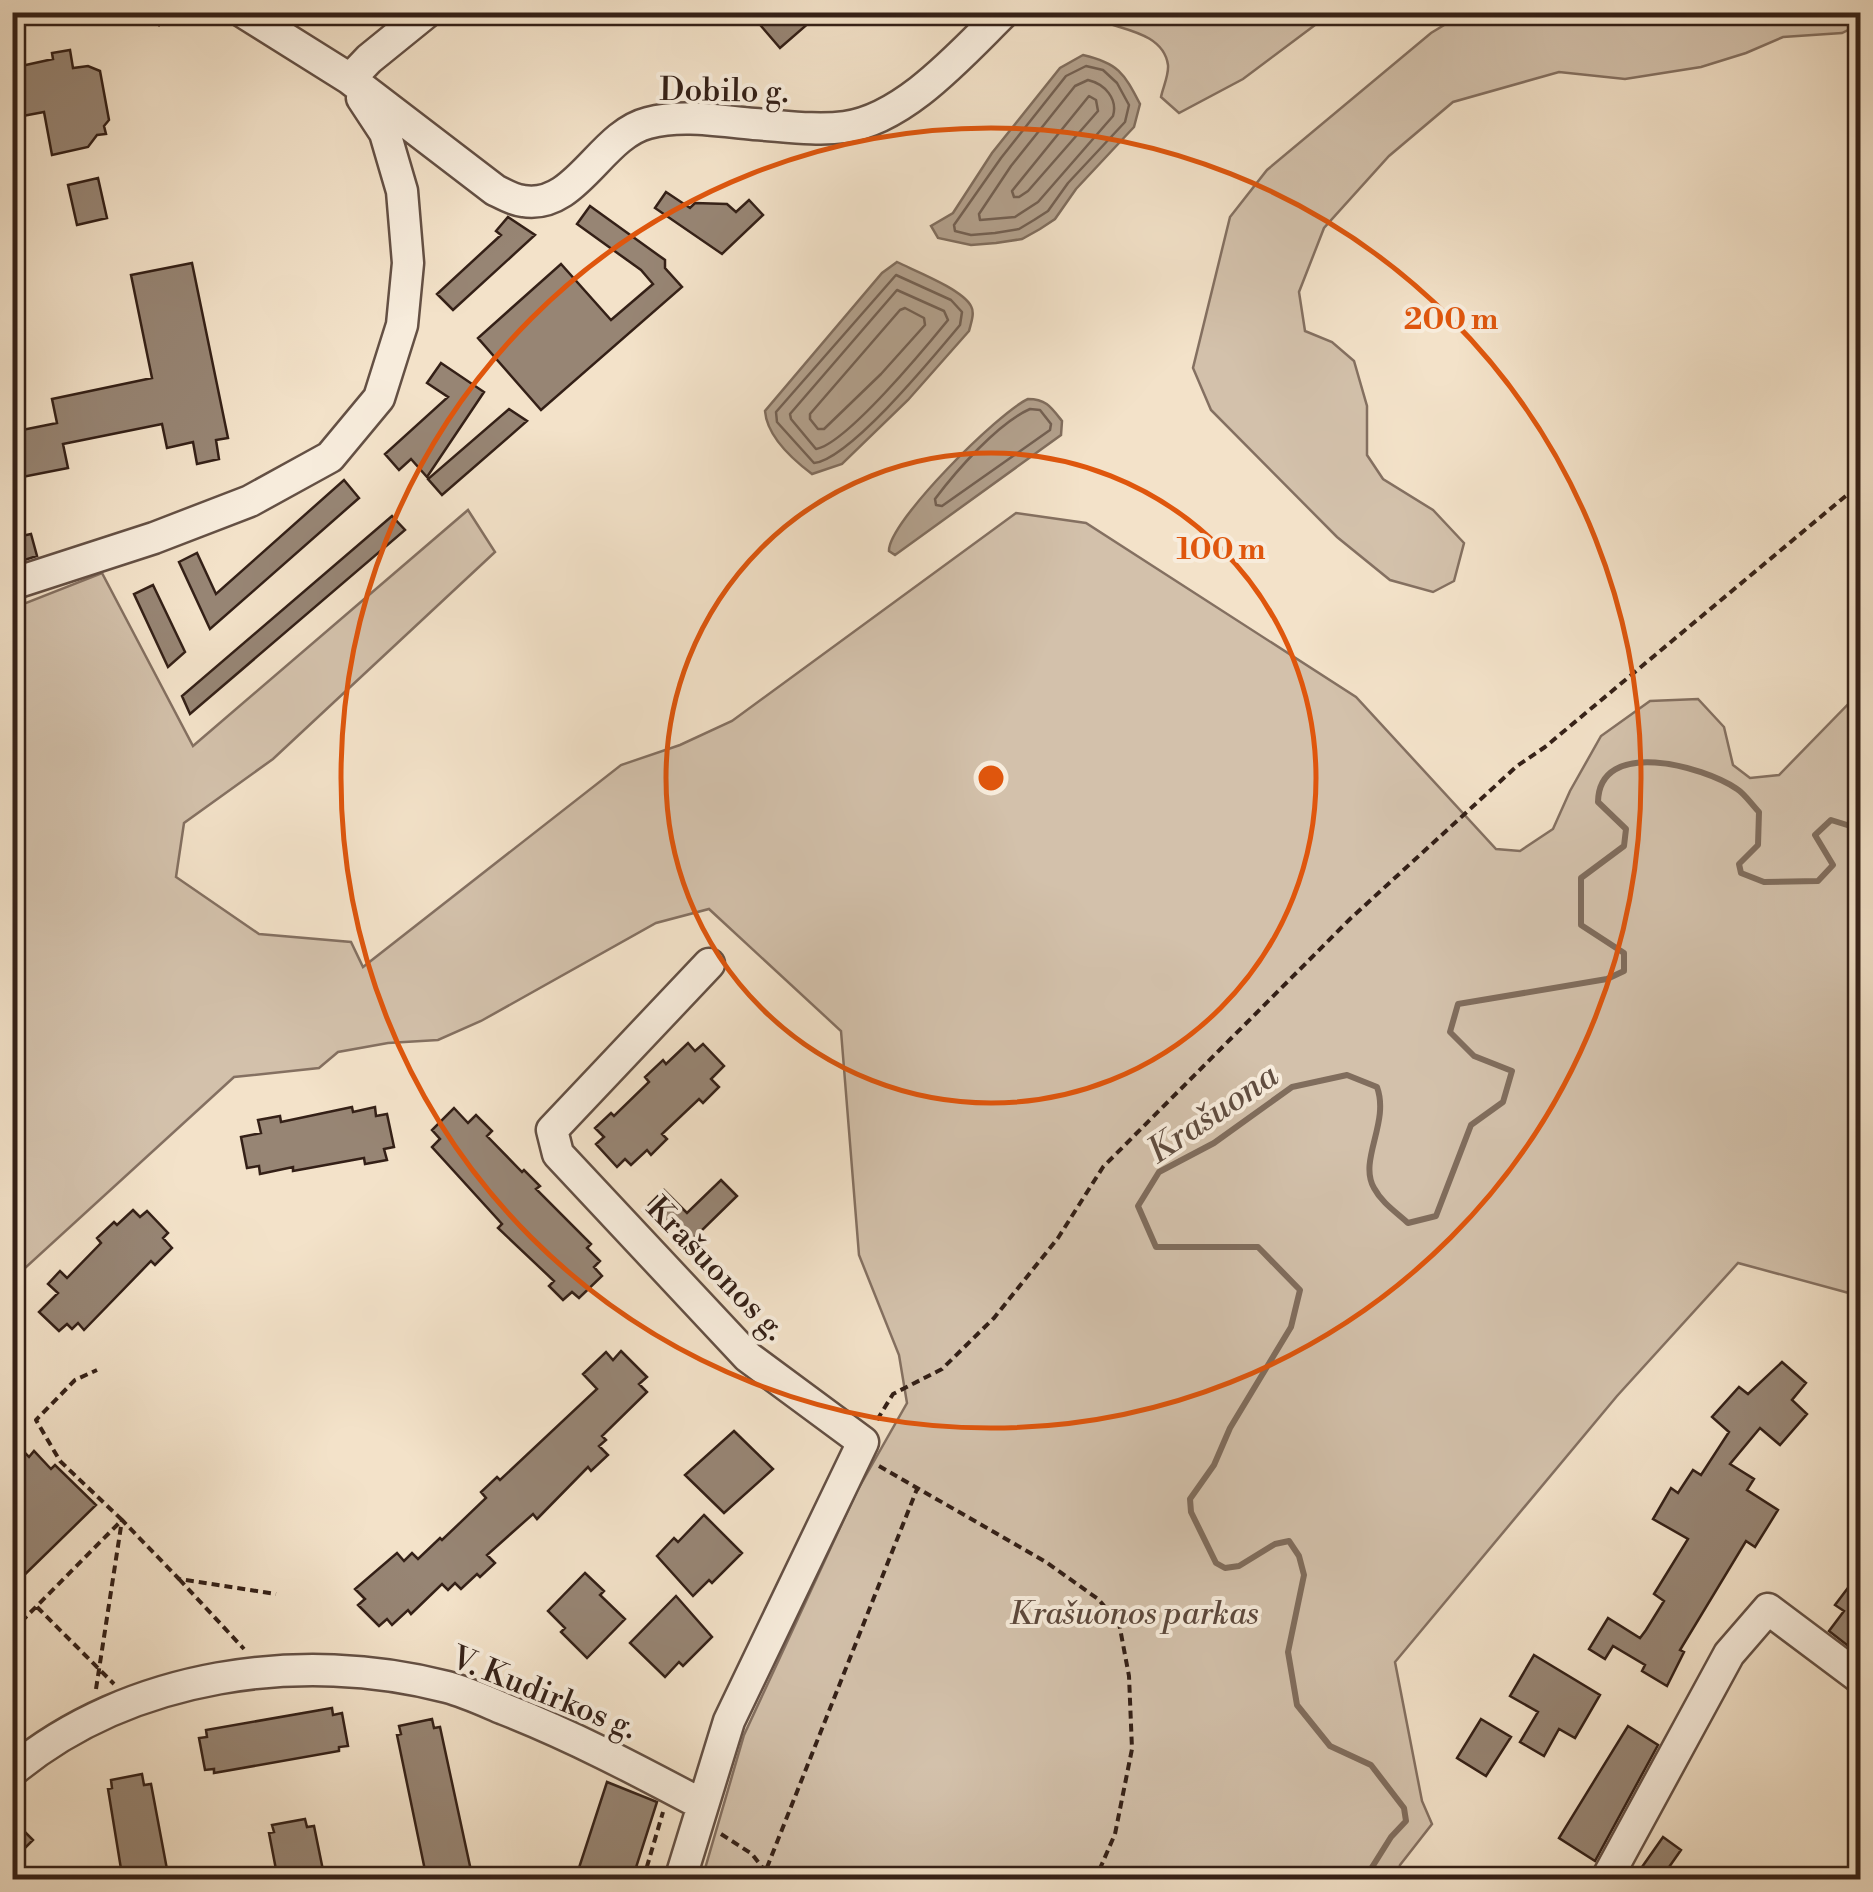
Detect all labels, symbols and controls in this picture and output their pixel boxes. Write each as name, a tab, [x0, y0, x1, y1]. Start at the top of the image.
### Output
street label: Dobilo g.	[659, 70, 789, 112]
text: 200 m	[1404, 301, 1498, 339]
text: 100 m	[1176, 531, 1266, 569]
centre of rings	[973, 760, 1009, 796]
water label: Krašuona	[1139, 1054, 1287, 1174]
street label: Krašuonos g.	[638, 1189, 794, 1349]
park label: Krašuonos parkas	[1009, 1594, 1259, 1634]
street label: V. Kudirkos g.	[445, 1637, 643, 1748]

